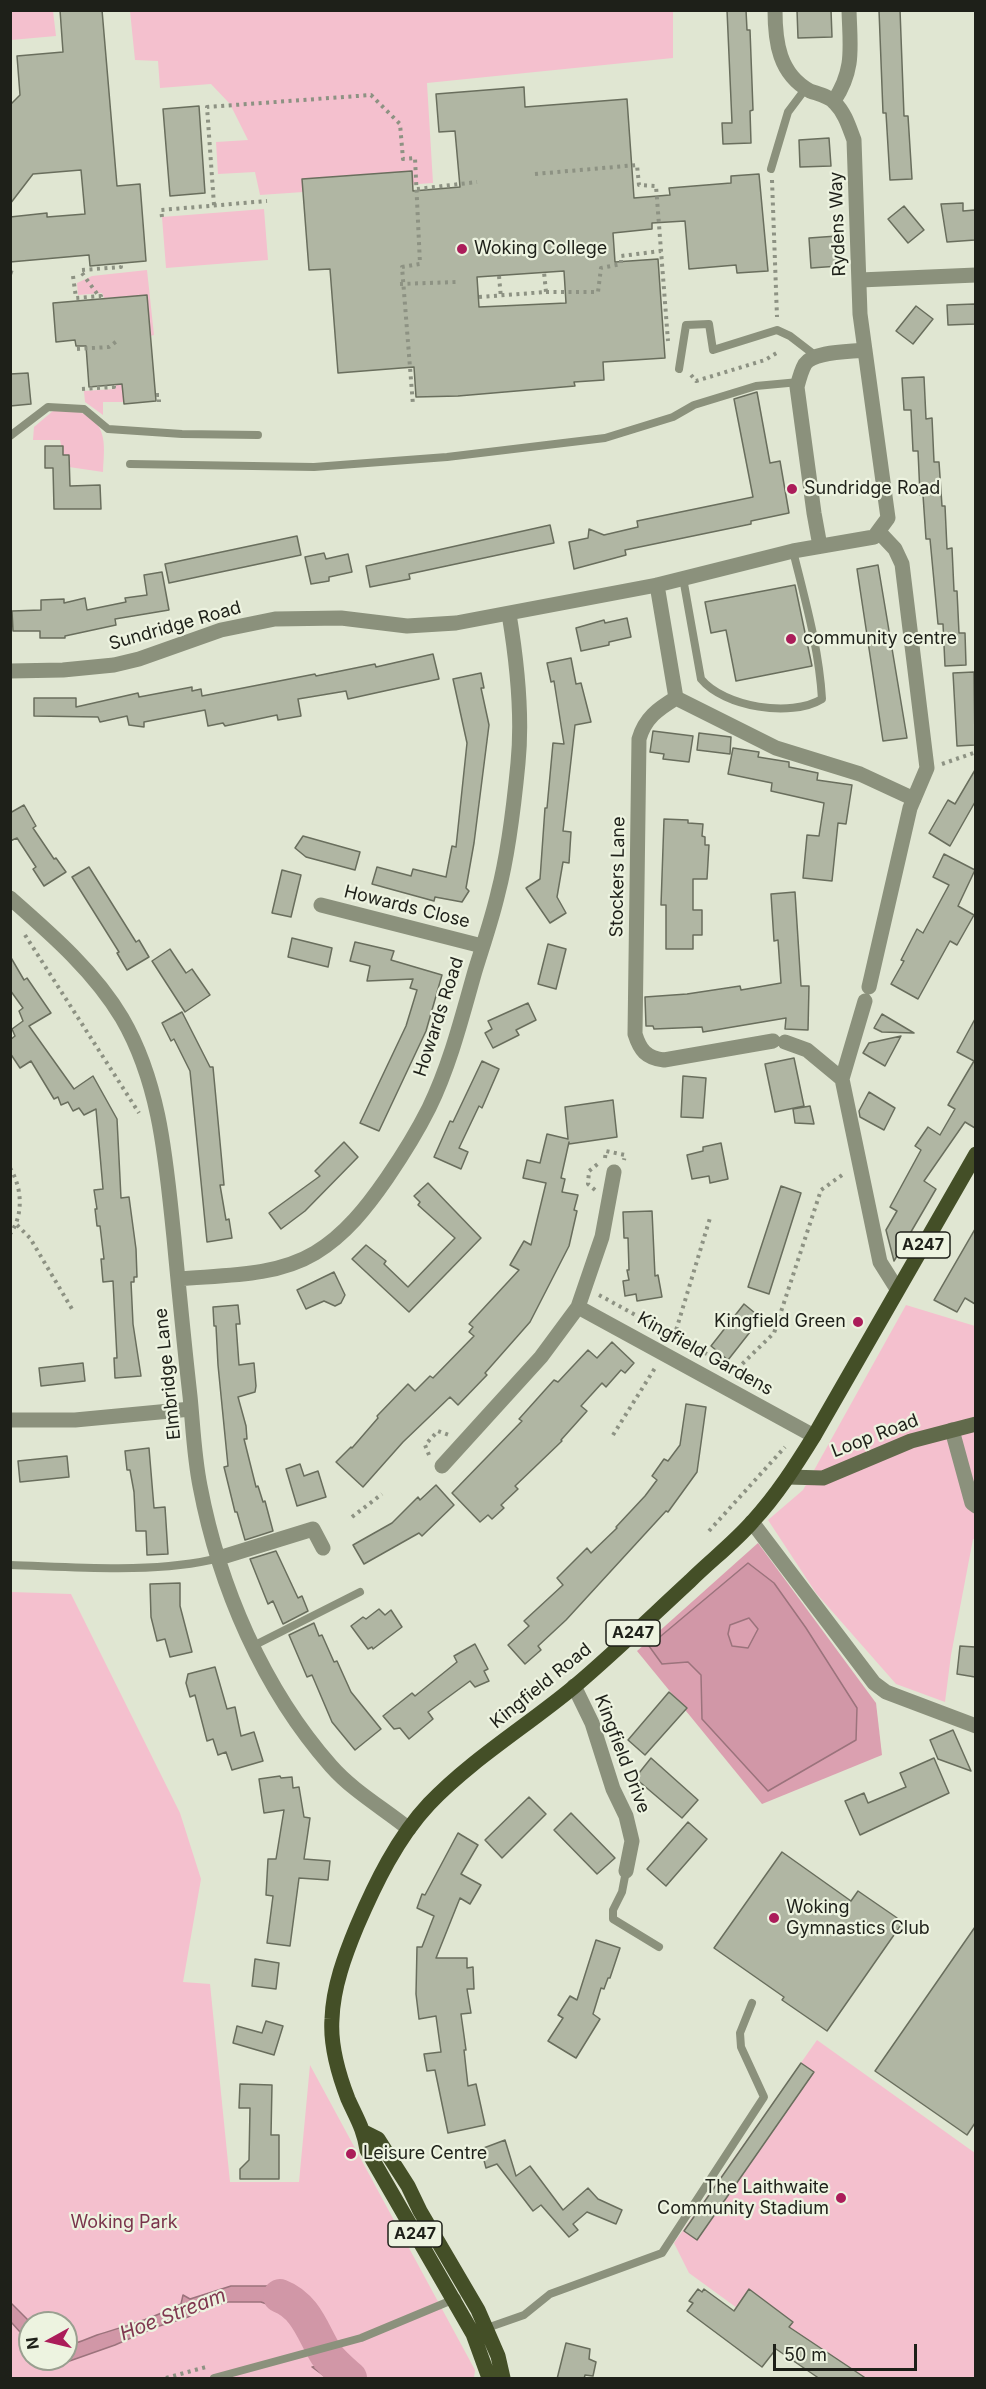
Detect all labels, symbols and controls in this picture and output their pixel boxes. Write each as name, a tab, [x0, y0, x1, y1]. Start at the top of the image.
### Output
street label: Rydens Way	[825, 171, 851, 277]
place label: Woking College	[474, 238, 607, 260]
marker: Woking College	[455, 242, 469, 256]
place label: Sundridge Road	[804, 478, 940, 500]
marker: Sundridge Road	[785, 482, 799, 496]
street label: Sundridge Road	[107, 597, 243, 655]
place label: community centre	[803, 628, 957, 650]
marker: community centre	[784, 632, 798, 646]
street label: Stockers Lane	[606, 816, 630, 938]
street label: Howards Close	[342, 881, 472, 933]
street label: Howards Road	[410, 955, 468, 1079]
road number: A247	[896, 1232, 950, 1258]
street label: Elmbridge Lane	[150, 1307, 186, 1441]
street label: Kingfield Gardens	[633, 1308, 777, 1400]
place label: Kingfield Green	[714, 1311, 846, 1333]
marker: Kingfield Green	[851, 1315, 865, 1329]
street label: Loop Road	[829, 1410, 921, 1462]
road number: A247	[606, 1620, 660, 1646]
street label: Kingfield Road	[486, 1639, 596, 1733]
street label: Kingfield Drive	[590, 1692, 654, 1816]
place label: Woking Gymnastics Club	[786, 1897, 930, 1940]
marker: Woking Gymnastics Club	[767, 1911, 781, 1925]
place label: Leisure Centre	[363, 2143, 487, 2165]
marker: Leisure Centre	[344, 2147, 358, 2161]
place label: The Laithwaite Community Stadium	[657, 2177, 829, 2220]
marker: The Laithwaite Community Stadium	[834, 2191, 848, 2205]
park label: Woking Park	[70, 2212, 178, 2234]
road number: A247	[388, 2221, 442, 2247]
water label: Hoe Stream	[116, 2284, 230, 2346]
north arrow	[18, 2311, 78, 2371]
scale bar	[776, 2332, 920, 2370]
text: N	[21, 2336, 43, 2351]
text: 50 m	[784, 2344, 827, 2365]

